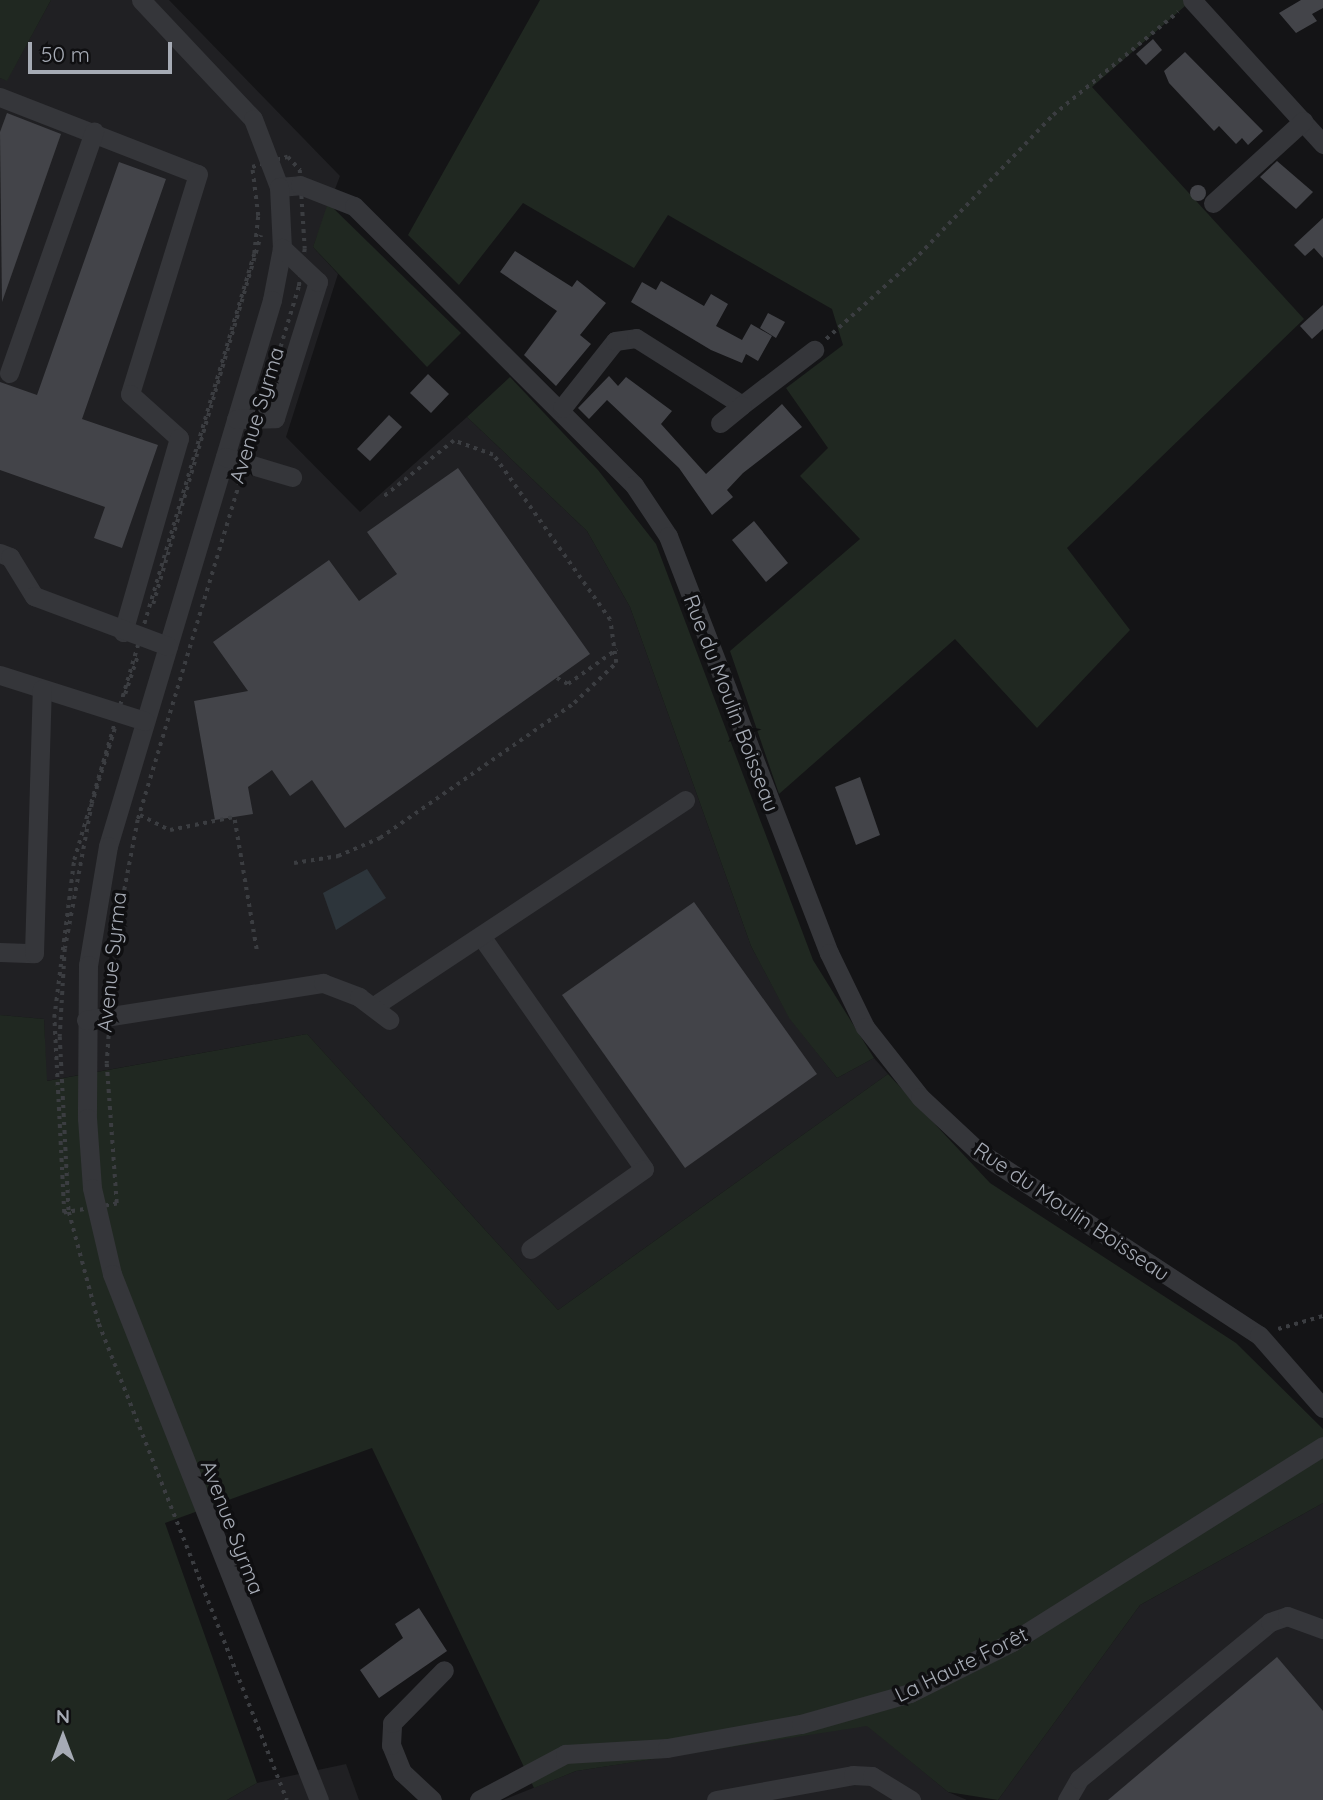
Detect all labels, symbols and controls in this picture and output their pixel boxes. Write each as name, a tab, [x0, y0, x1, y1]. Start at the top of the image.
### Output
scale bar	[32, 28, 175, 72]
text: 50 m	[41, 41, 90, 67]
street label: Avenue Syrma	[223, 344, 289, 486]
street label: Rue du Moulin Boisseau	[679, 591, 785, 815]
street label: Avenue Syrma	[91, 890, 131, 1034]
street label: Rue du Moulin Boisseau	[969, 1136, 1175, 1286]
street label: Avenue Syrma	[196, 1457, 270, 1597]
street label: La Haute Forêt	[890, 1621, 1032, 1707]
north arrow	[28, 1702, 98, 1772]
text: N	[56, 1704, 70, 1728]

